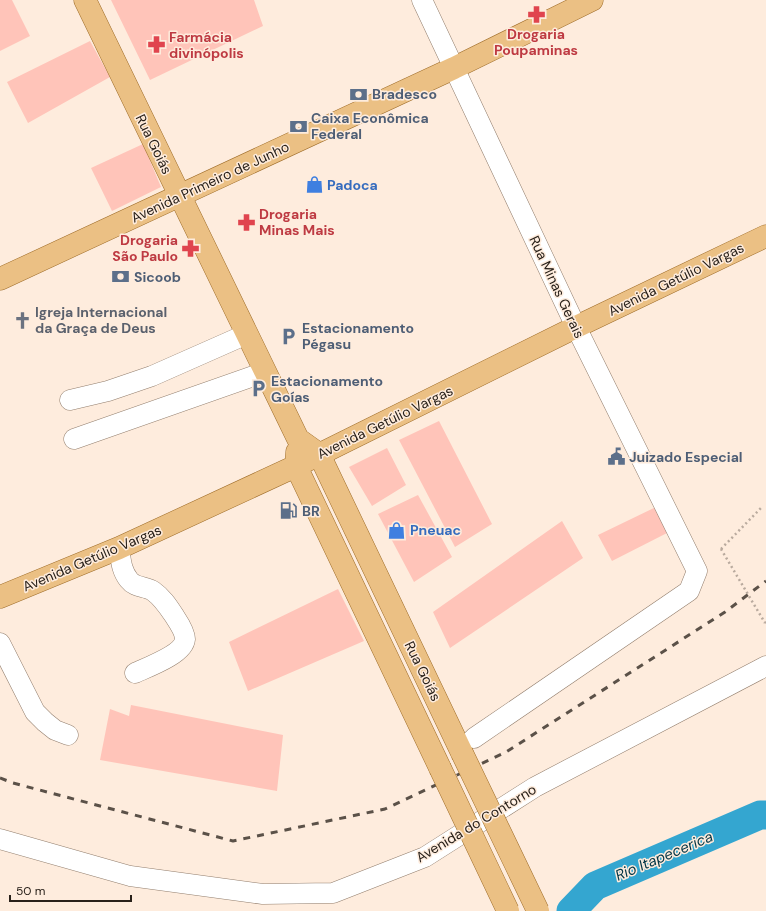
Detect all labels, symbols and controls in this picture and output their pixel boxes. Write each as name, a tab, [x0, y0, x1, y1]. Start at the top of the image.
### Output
pharmacy icon: Drogaria Poupaminas	[526, 4, 546, 24]
place label: Drogaria Poupaminas	[494, 25, 578, 59]
place label: Farmácia divinópolis	[169, 28, 244, 62]
pharmacy icon: Farmácia divinópolis	[146, 35, 166, 55]
bank icon: Bradesco	[349, 84, 369, 104]
place label: Bradesco	[372, 85, 437, 103]
place label: Caixa Econômica Federal	[311, 109, 429, 143]
street label: Rua Goiás	[132, 111, 176, 177]
bank icon: Caixa Econômica Federal	[288, 116, 308, 136]
street label: Avenida Primeiro de Junho	[128, 137, 292, 227]
shop icon: Padoca	[304, 175, 324, 195]
place label: Padoca	[327, 176, 378, 194]
place label: Drogaria Minas Mais	[259, 205, 335, 239]
pharmacy icon: Drogaria Minas Mais	[236, 212, 256, 232]
place label: Drogaria São Paulo	[112, 231, 178, 265]
street label: Rua Minas Gerais	[525, 233, 589, 341]
pharmacy icon: Drogaria São Paulo	[181, 238, 201, 258]
street label: Avenida Getúlio Vargas	[605, 238, 747, 320]
bank icon: Sicoob	[111, 267, 131, 287]
place label: Sicoob	[134, 268, 181, 286]
place label: Igreja Internacional da Graça de Deus	[35, 303, 167, 337]
church icon: Igreja Internacional da Graça de Deus	[12, 310, 32, 330]
place label: Estacionamento Pégasu	[302, 319, 414, 353]
parking icon: Estacionamento Pégasu	[279, 326, 299, 346]
place label: Estacionamento Goías	[271, 372, 383, 406]
parking icon: Estacionamento Goías	[248, 379, 268, 399]
street label: Avenida Getúlio Vargas	[314, 381, 456, 463]
public building icon: Juizado Especial	[606, 447, 626, 467]
place label: Juizado Especial	[629, 448, 743, 466]
fuel station icon: BR	[279, 501, 299, 521]
place label: BR	[302, 502, 320, 520]
shop icon: Pneuac	[387, 520, 407, 540]
street label: Avenida Getúlio Vargas	[20, 521, 164, 595]
place label: Pneuac	[410, 521, 461, 539]
street label: Rua Goiás	[401, 638, 445, 704]
street label: Avenida do Contorno	[412, 780, 540, 866]
water label: Rio Itapecerica	[612, 826, 716, 886]
scale bar	[10, 877, 131, 903]
text: 50 m	[16, 883, 45, 899]

